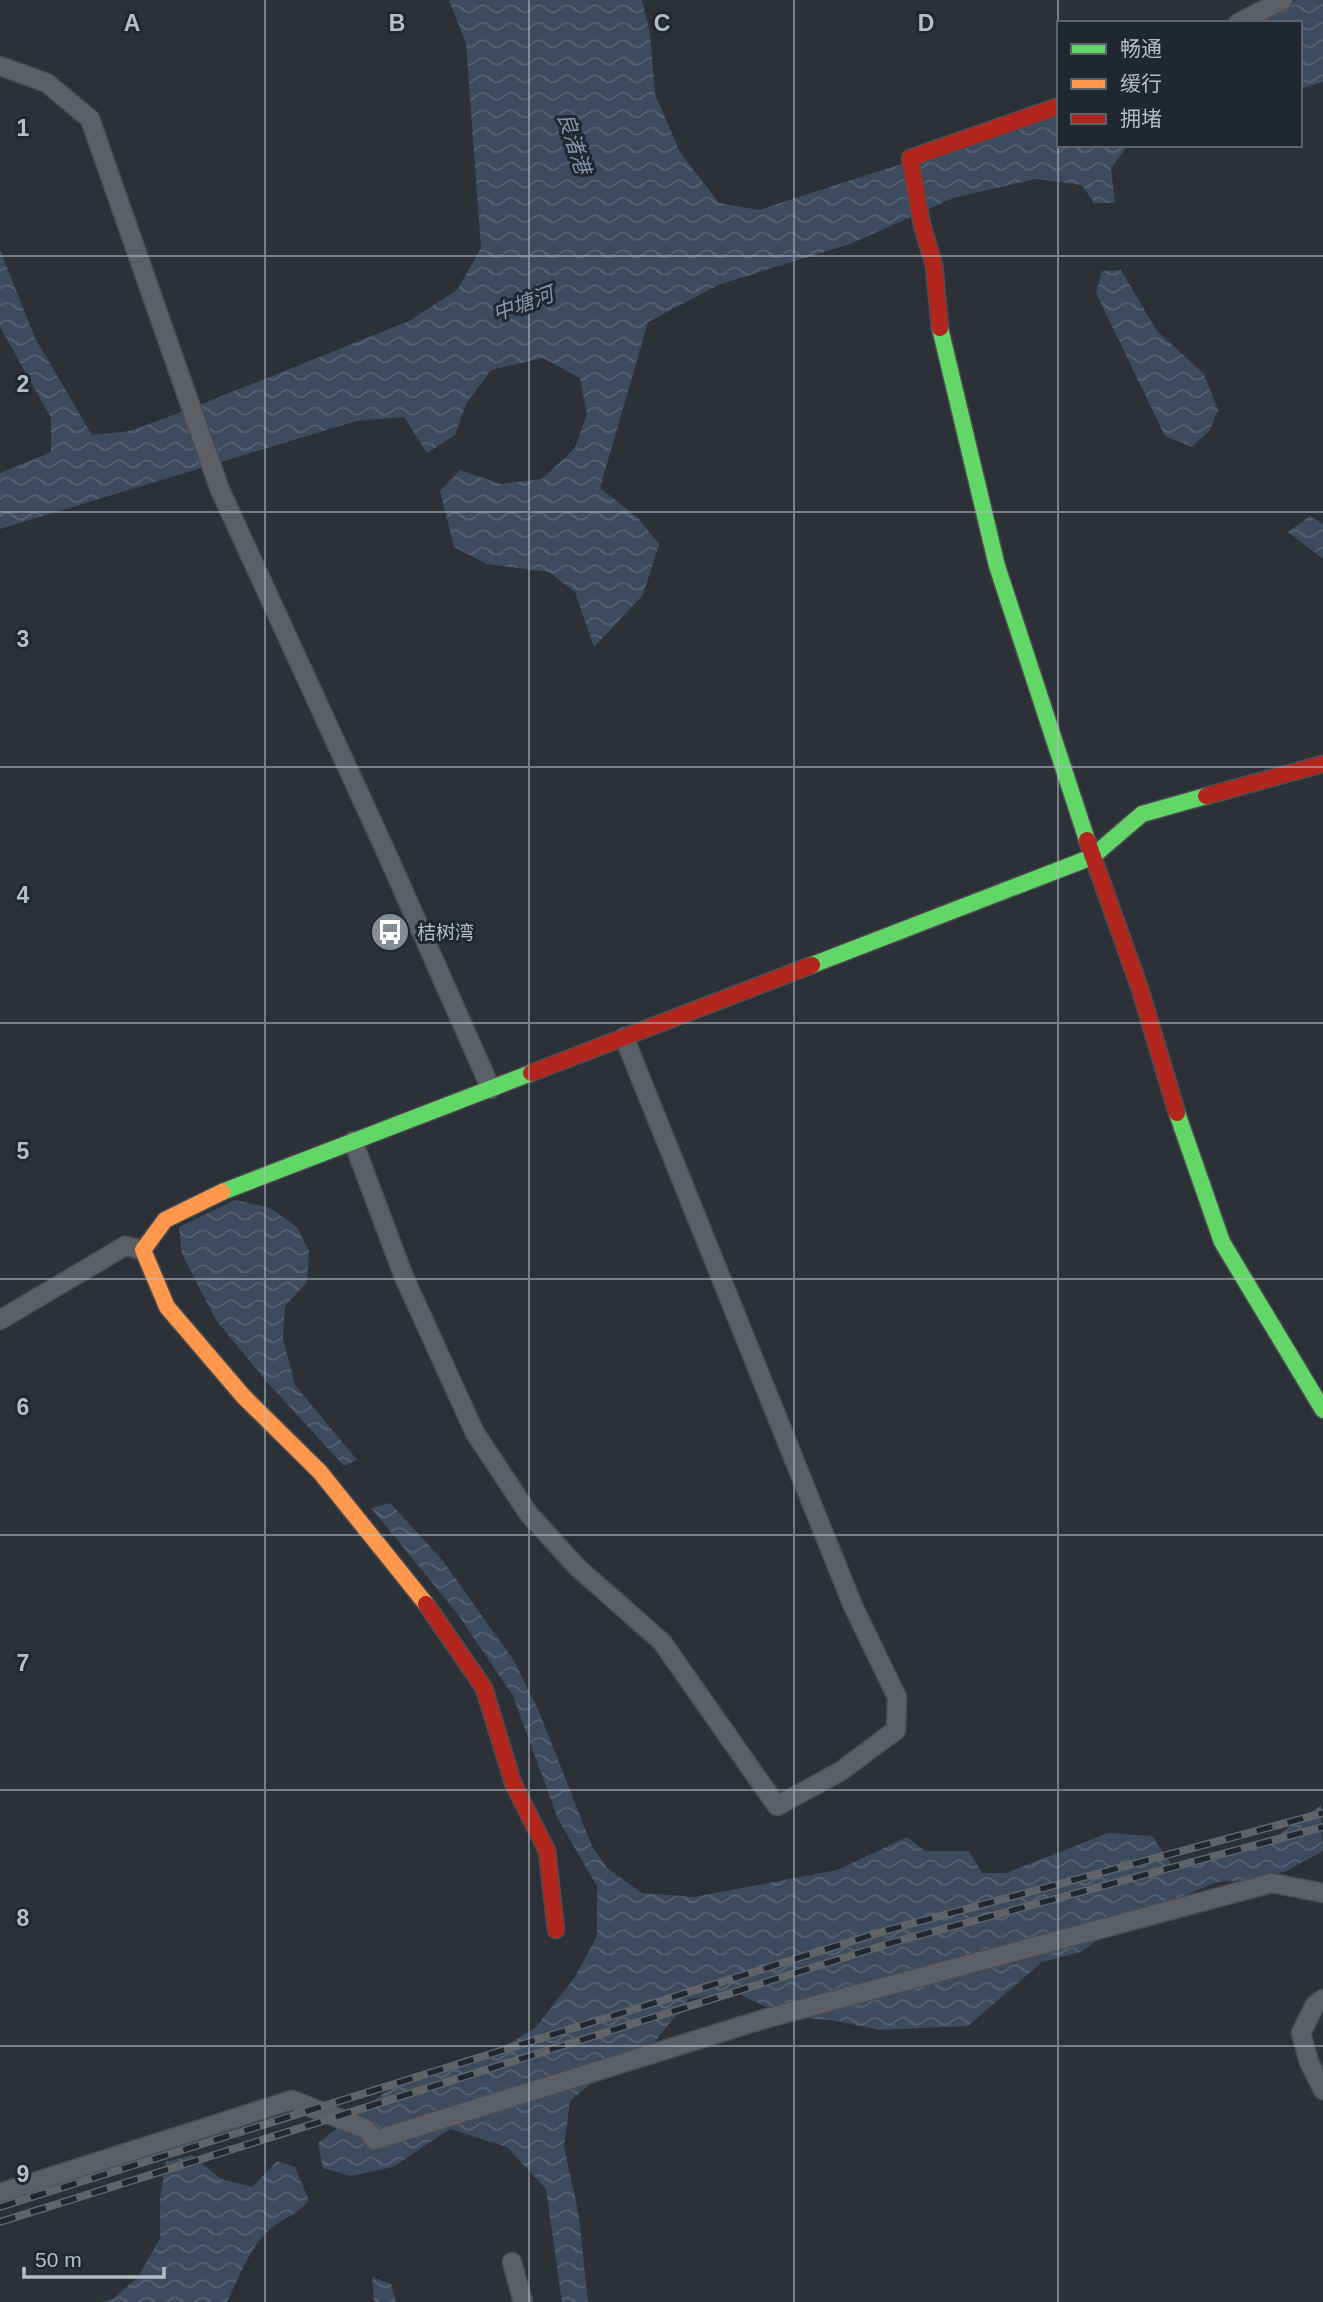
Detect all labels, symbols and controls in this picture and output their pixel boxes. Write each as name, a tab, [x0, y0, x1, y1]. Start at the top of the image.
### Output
text: A	[124, 10, 140, 36]
text: B	[389, 10, 405, 36]
text: C	[654, 10, 670, 36]
text: D	[918, 10, 934, 36]
legend	[1057, 21, 1302, 147]
text: 畅通	[1120, 37, 1162, 60]
text: 缓行	[1120, 72, 1162, 95]
text: 拥堵	[1120, 107, 1162, 130]
water label: 良渚港	[554, 109, 596, 179]
text: 1	[17, 115, 30, 141]
water label: 中塘河	[489, 281, 560, 325]
text: 2	[17, 371, 29, 397]
text: 3	[17, 626, 29, 652]
text: 4	[17, 882, 30, 908]
bus stop icon: 桔树湾	[369, 911, 411, 953]
place label: 桔树湾	[417, 922, 474, 943]
text: 5	[17, 1138, 30, 1164]
text: 6	[17, 1394, 29, 1420]
text: 7	[17, 1650, 29, 1676]
text: 8	[17, 1905, 30, 1931]
text: 9	[17, 2161, 29, 2187]
scale bar	[24, 2236, 164, 2280]
text: 50 m	[35, 2248, 82, 2271]

